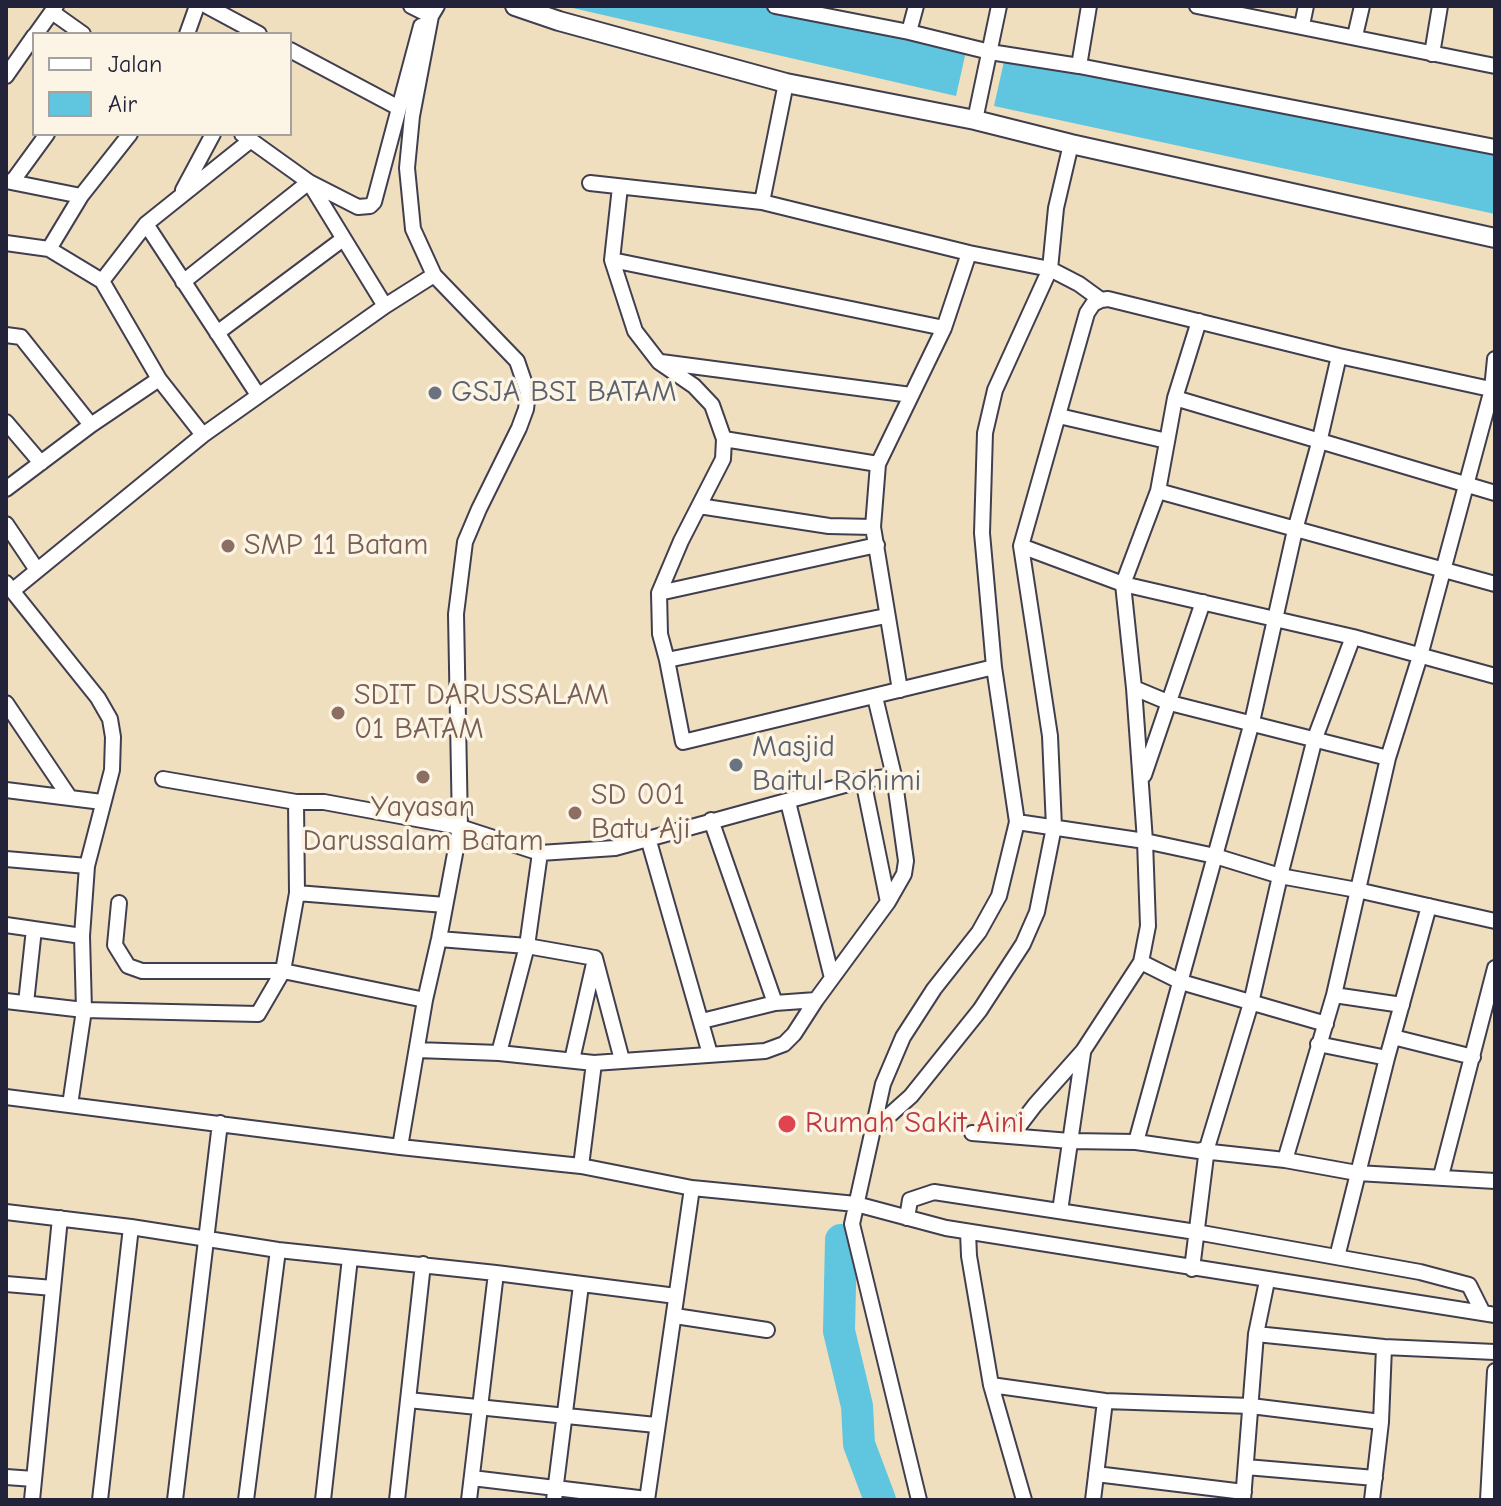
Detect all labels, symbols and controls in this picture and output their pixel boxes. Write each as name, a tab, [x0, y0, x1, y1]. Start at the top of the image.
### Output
legend	[32, 32, 292, 136]
text: Jalan	[108, 50, 162, 78]
text: Air	[108, 90, 137, 118]
place label: GSJA BSI BATAM	[451, 375, 677, 411]
marker: GSJA BSI BATAM	[426, 384, 444, 402]
place label: SMP 11 Batam	[244, 528, 428, 564]
marker: SMP 11 Batam	[219, 537, 237, 555]
place label: SDIT DARUSSALAM 01 BATAM	[354, 678, 609, 748]
marker: SDIT DARUSSALAM 01 BATAM	[329, 704, 347, 722]
place label: Masjid Baitul Rohimi	[752, 730, 921, 800]
marker: Masjid Baitul Rohimi	[727, 756, 745, 774]
marker: Yayasan Darussalam Batam	[414, 768, 432, 786]
place label: SD 001 Batu Aji	[591, 778, 690, 848]
place label: Yayasan Darussalam Batam	[303, 790, 543, 860]
marker: SD 001 Batu Aji	[566, 804, 584, 822]
place label: Rumah Sakit Aini	[805, 1106, 1024, 1142]
marker: Rumah Sakit Aini	[776, 1113, 798, 1135]

